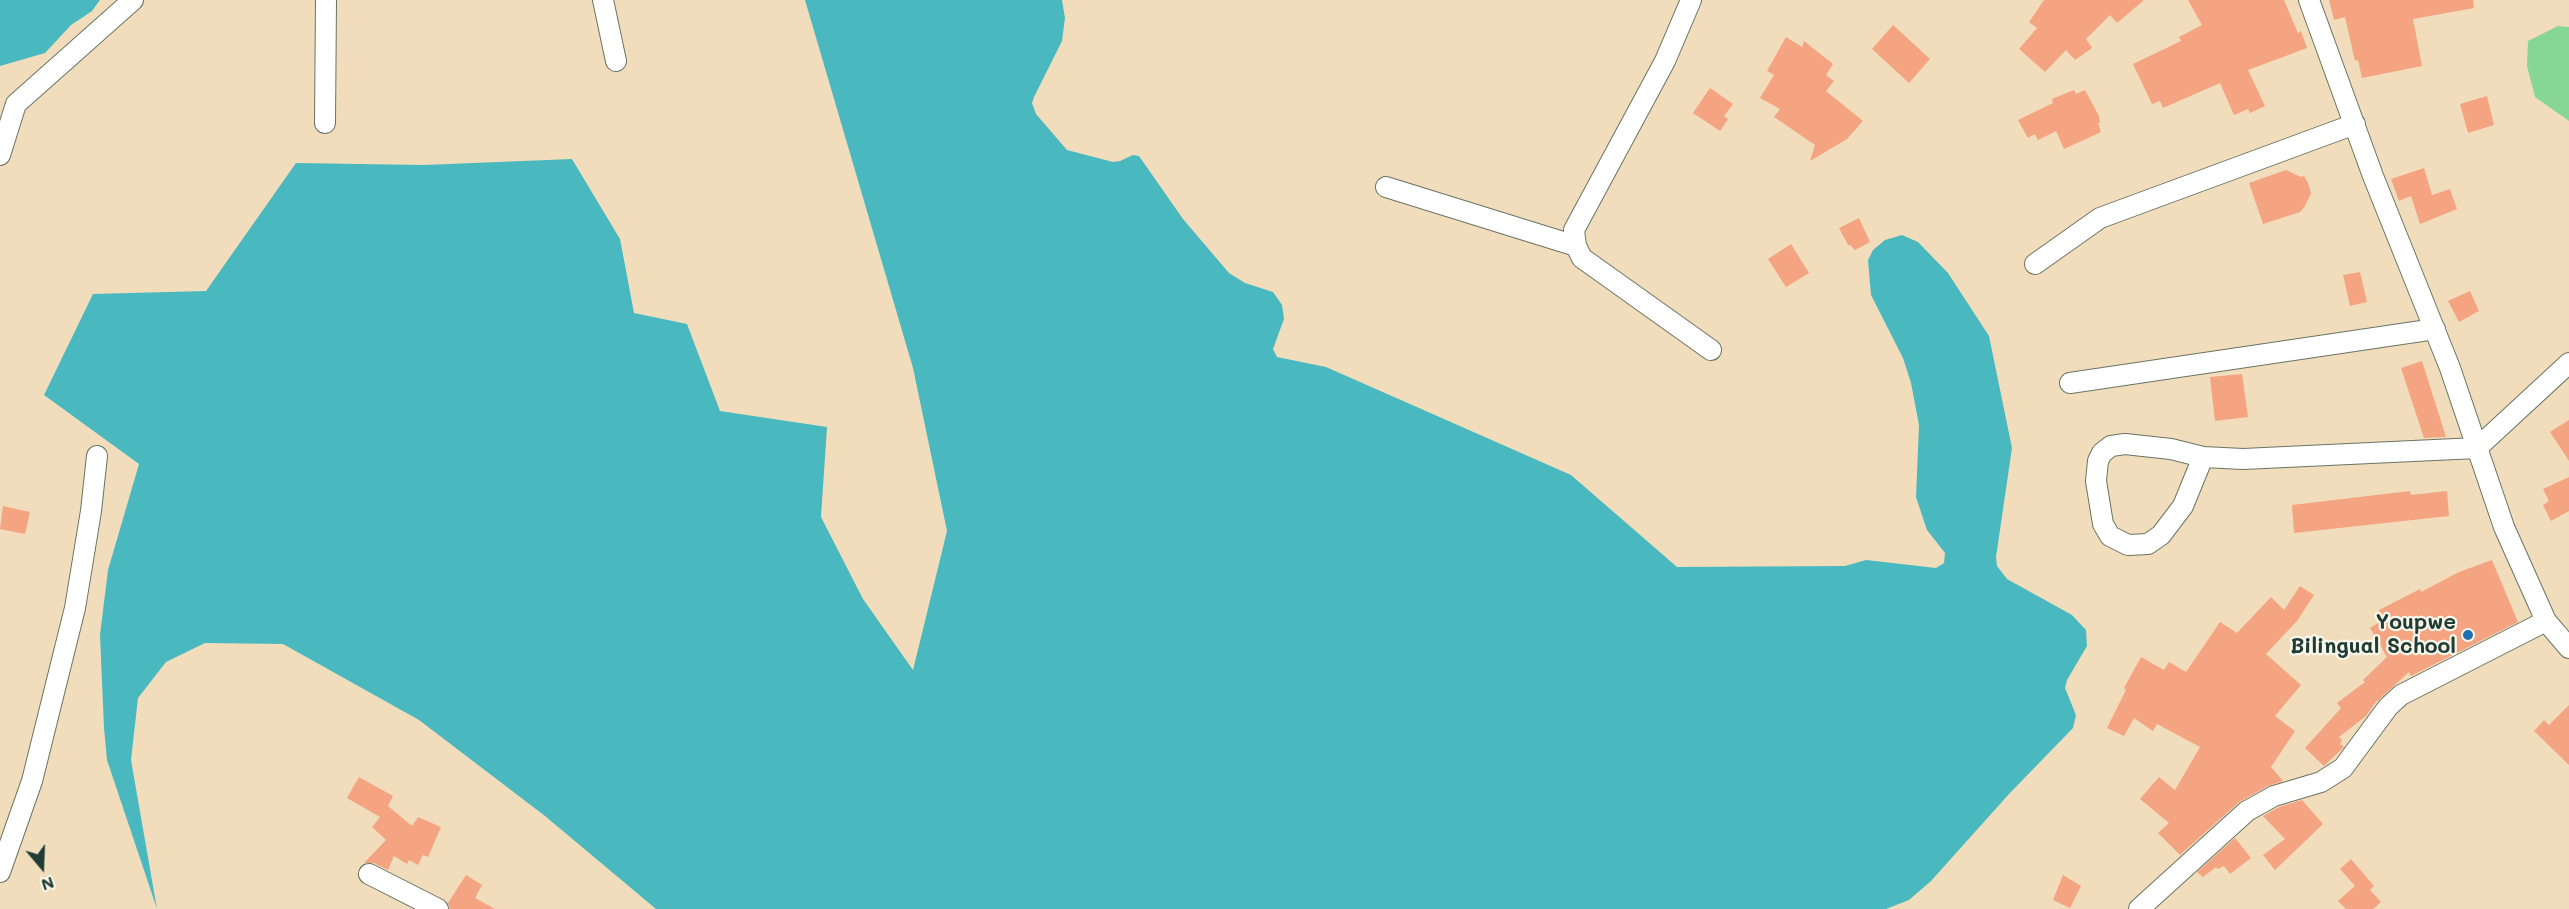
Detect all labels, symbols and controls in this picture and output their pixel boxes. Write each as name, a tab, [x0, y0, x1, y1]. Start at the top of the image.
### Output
place label: Youpwe Bilingual School	[2290, 610, 2456, 660]
marker: Youpwe Bilingual School	[2461, 628, 2475, 642]
north arrow	[12, 837, 72, 897]
text: N	[39, 873, 57, 896]

